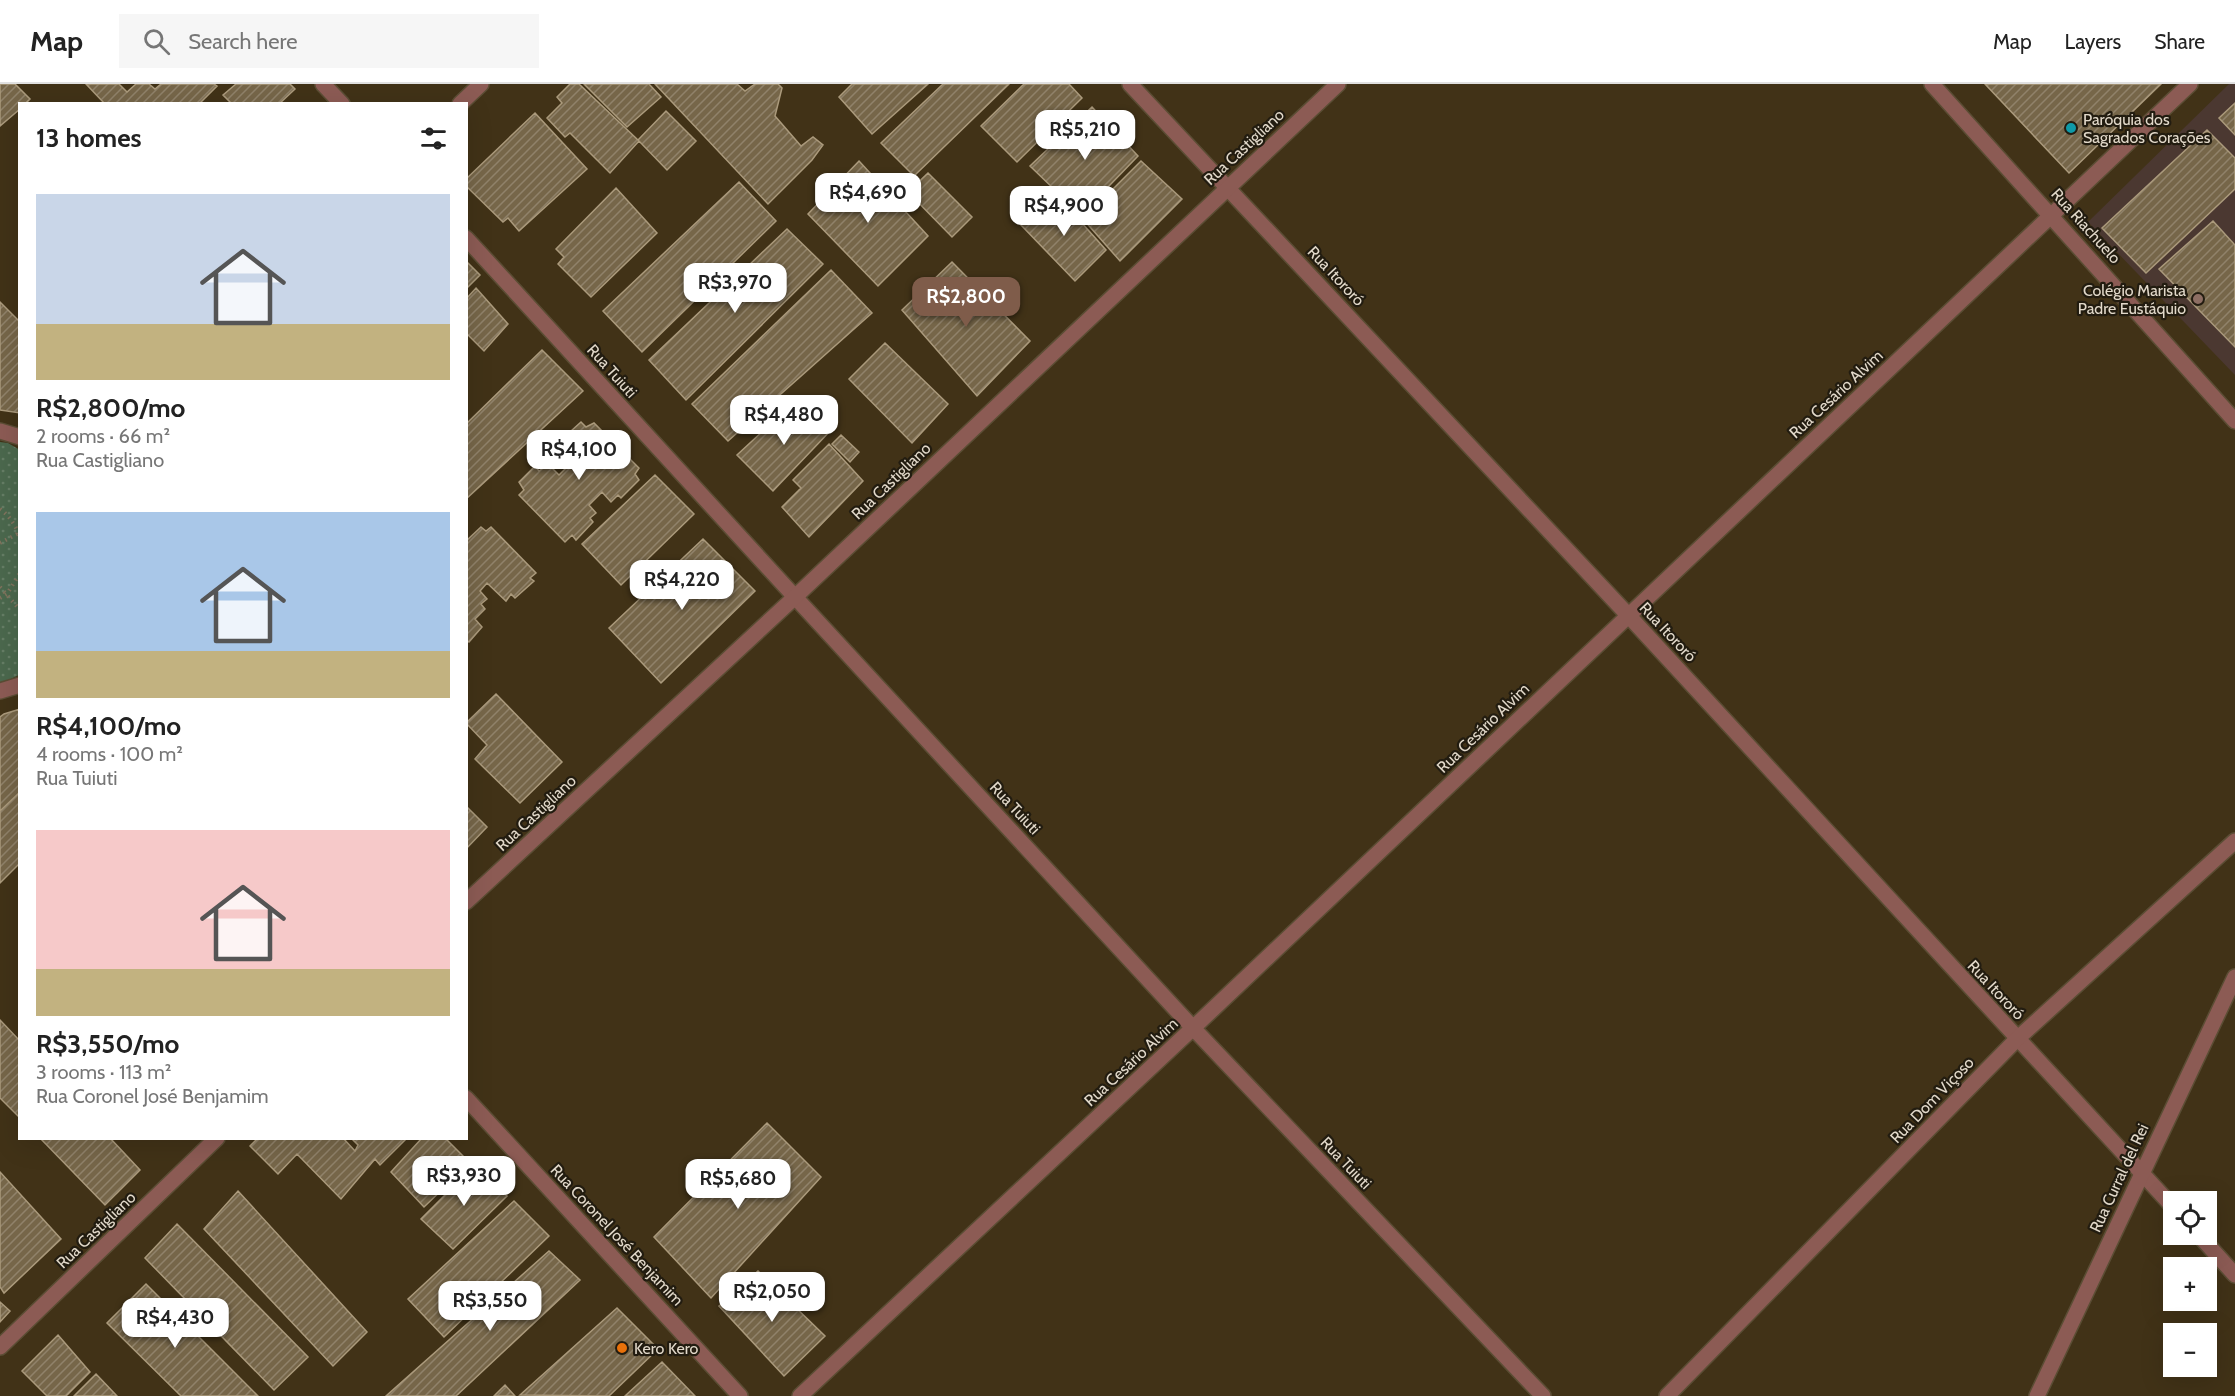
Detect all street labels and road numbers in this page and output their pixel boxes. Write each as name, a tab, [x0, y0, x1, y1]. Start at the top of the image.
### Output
street label: Rua Castigliano	[1200, 105, 1288, 189]
street label: Rua Riachuelo	[2047, 184, 2125, 268]
street label: Rua Itororó	[1304, 242, 1368, 310]
street label: Rua Tuiuti	[583, 340, 641, 402]
street label: Rua Cesário Alvim	[1785, 346, 1887, 442]
street label: Rua Castigliano	[847, 438, 935, 523]
street label: Rua Itororó	[1636, 598, 1700, 666]
street label: Rua Cesário Alvim	[1433, 679, 1533, 777]
street label: Rua Castigliano	[492, 771, 580, 855]
street label: Rua Tuiuti	[986, 778, 1044, 838]
street label: Rua Itororó	[1964, 956, 2028, 1024]
street label: Rua Cesário Alvim	[1080, 1014, 1182, 1110]
street label: Rua Dom Viçoso	[1886, 1053, 1978, 1147]
street label: Rua Curral del Rei	[2086, 1121, 2152, 1235]
street label: Rua Tuiuti	[1317, 1133, 1375, 1193]
street label: Rua Coronel José Benjamim	[547, 1161, 687, 1309]
street label: Rua Castigliano	[52, 1187, 140, 1272]

